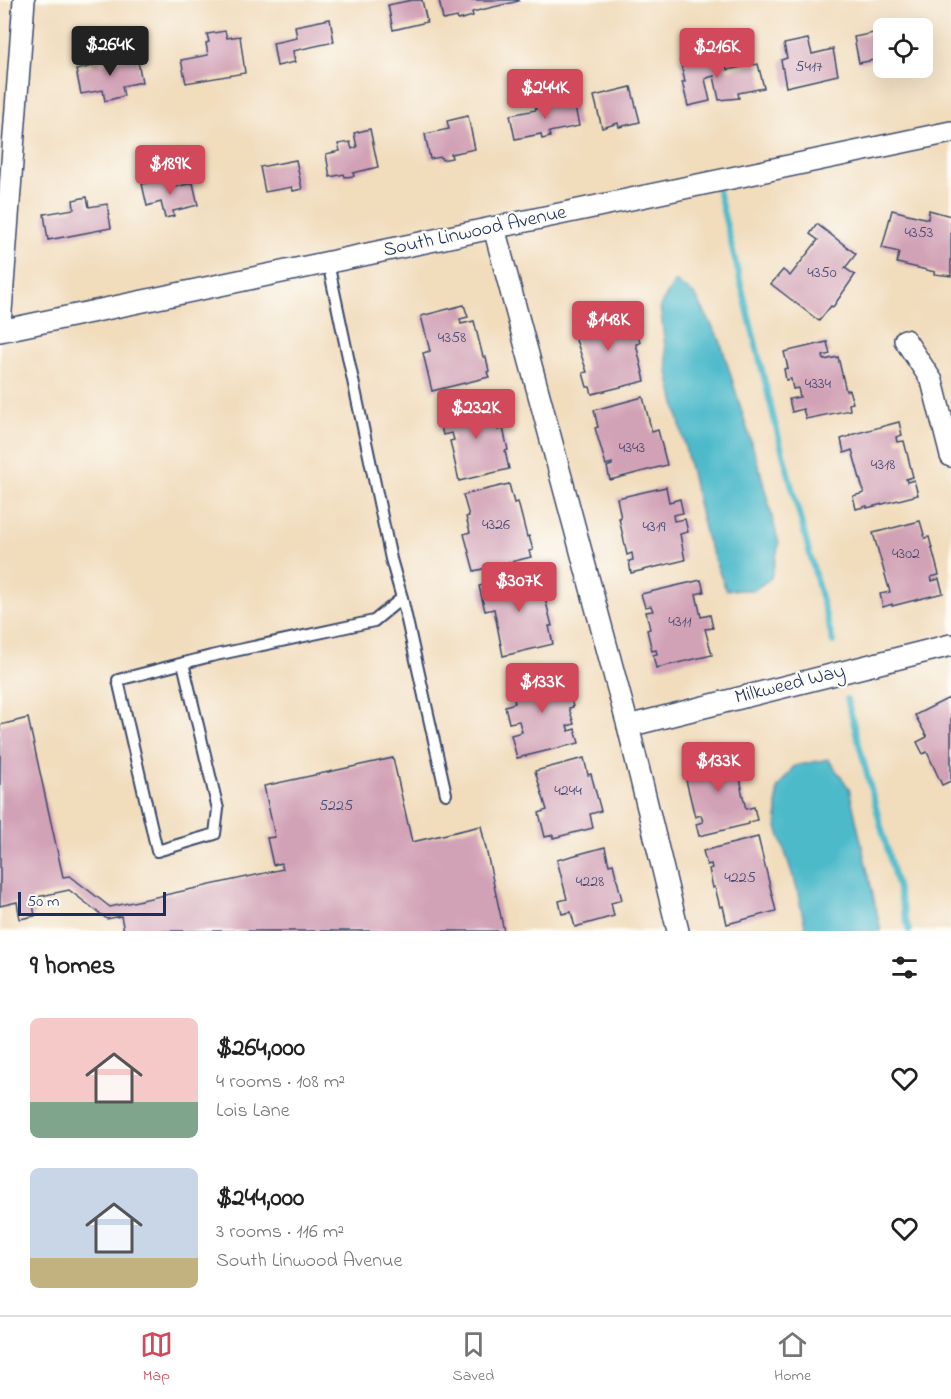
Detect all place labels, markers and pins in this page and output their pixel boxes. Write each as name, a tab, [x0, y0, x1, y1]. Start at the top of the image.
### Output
pin: $264K	[68, 26, 152, 77]
pin: $216K	[675, 28, 759, 79]
pin: $244K	[503, 69, 587, 120]
pin: $189K	[128, 145, 212, 196]
pin: $148K	[566, 301, 650, 352]
pin: $232K	[434, 389, 518, 440]
pin: $307K	[477, 562, 561, 613]
pin: $133K	[500, 663, 584, 714]
pin: $133K	[676, 742, 760, 793]

